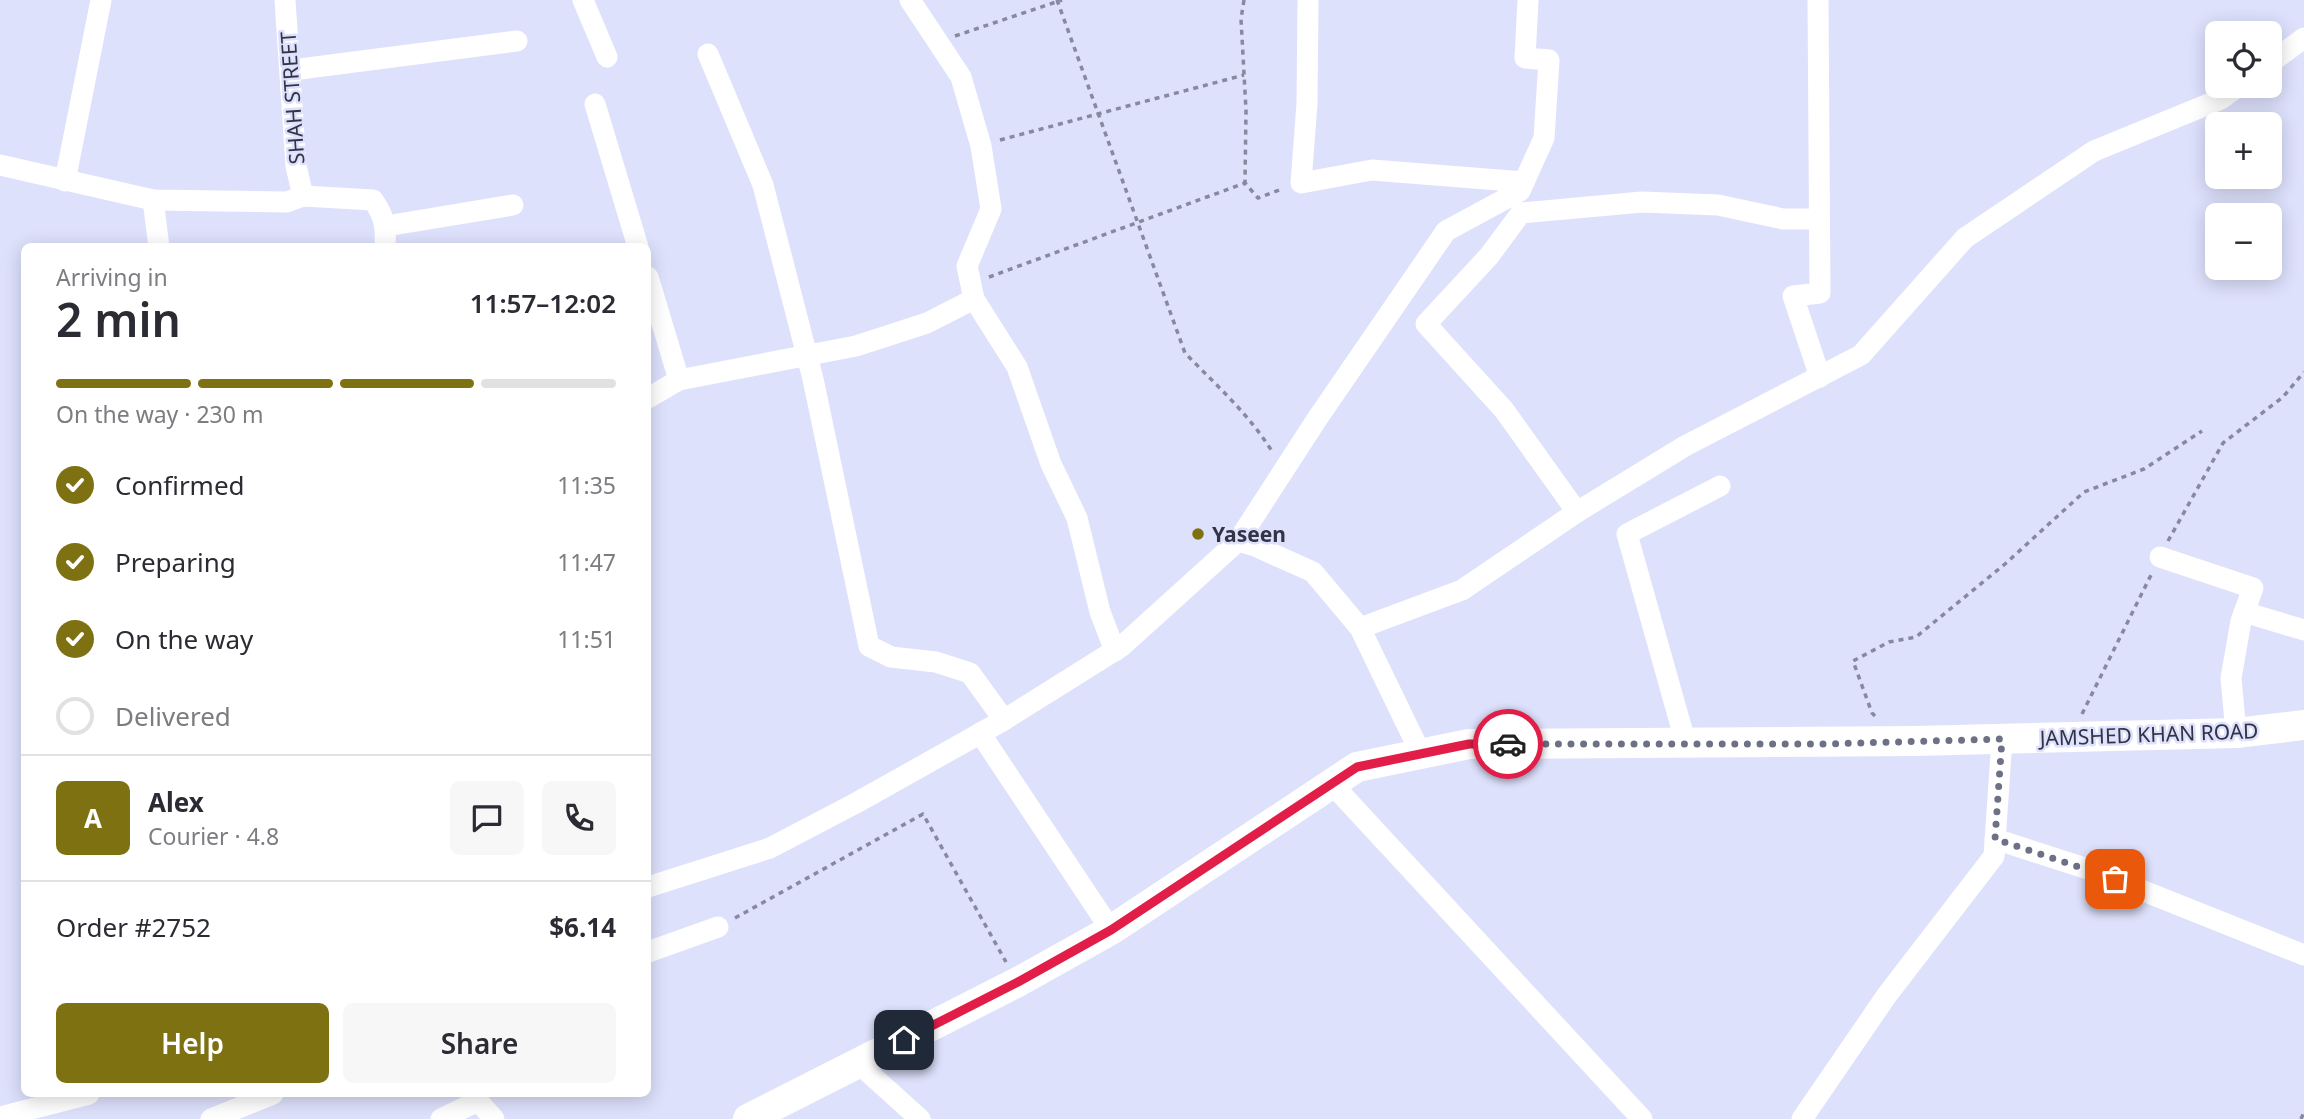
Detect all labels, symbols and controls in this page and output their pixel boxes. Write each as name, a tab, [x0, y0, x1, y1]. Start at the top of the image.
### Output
map controls	[2205, 21, 2282, 280]
button: locate	[2205, 21, 2282, 98]
street label: SHAH STREET	[273, 30, 311, 165]
button: +	[2205, 112, 2282, 189]
button: −	[2205, 203, 2282, 280]
text: Arriving in	[56, 261, 168, 293]
text: 11:57–12:02	[470, 285, 616, 321]
text: 2 min	[56, 288, 181, 350]
text: On the way · 230 m	[56, 398, 263, 430]
icon: check	[56, 466, 94, 504]
text: Confirmed	[115, 467, 245, 503]
text: 11:35	[557, 469, 616, 501]
place label: Yaseen	[1212, 520, 1286, 548]
marker: Yaseen	[1190, 526, 1206, 542]
icon: check	[56, 543, 94, 581]
text: Preparing	[115, 544, 236, 580]
text: 11:47	[557, 546, 616, 578]
icon: check	[56, 620, 94, 658]
text: On the way	[115, 621, 253, 657]
text: 11:51	[557, 623, 616, 655]
text: Delivered	[115, 698, 231, 734]
courier	[1473, 709, 1543, 779]
street label: JAMSHED KHAN ROAD	[2037, 716, 2259, 752]
icon: car	[1489, 725, 1527, 763]
button: chat	[450, 781, 524, 855]
button: phone	[542, 781, 616, 855]
text: Alex	[148, 784, 204, 820]
text: A	[84, 800, 102, 836]
text: Courier · 4.8	[148, 820, 279, 852]
pin	[2085, 849, 2145, 909]
icon: bag	[2096, 860, 2134, 898]
text: Order #2752	[56, 909, 211, 945]
text: $6.14	[549, 909, 616, 945]
button: Help	[56, 1003, 329, 1083]
button: Share	[343, 1003, 616, 1083]
pin	[874, 1010, 934, 1070]
icon: home	[885, 1021, 923, 1059]

